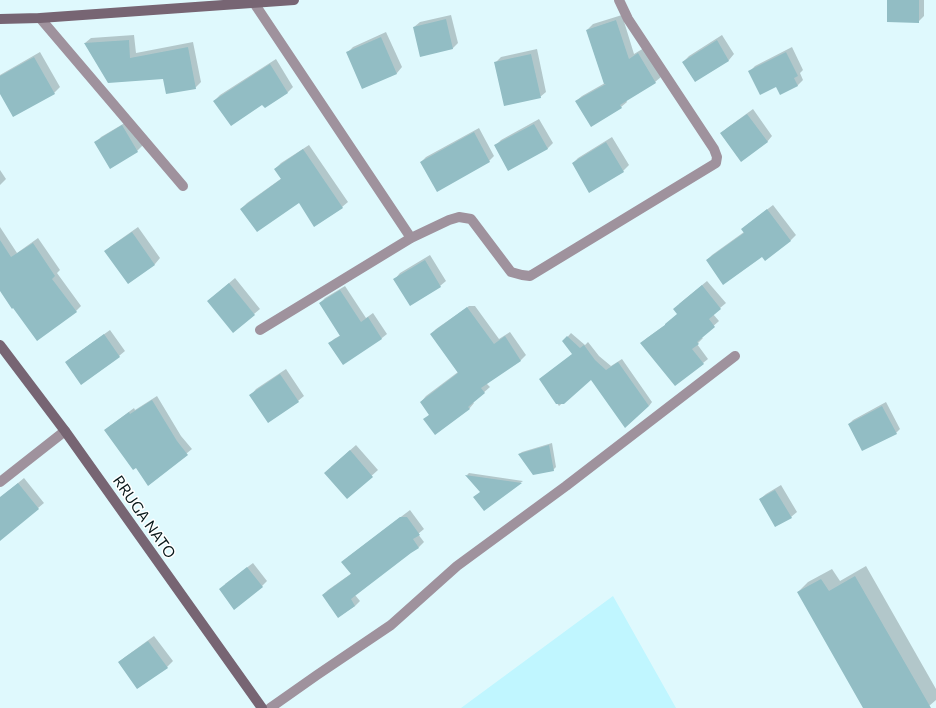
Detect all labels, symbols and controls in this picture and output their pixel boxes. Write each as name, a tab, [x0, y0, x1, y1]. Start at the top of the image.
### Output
street label: RRUGA NATO	[109, 472, 179, 562]

